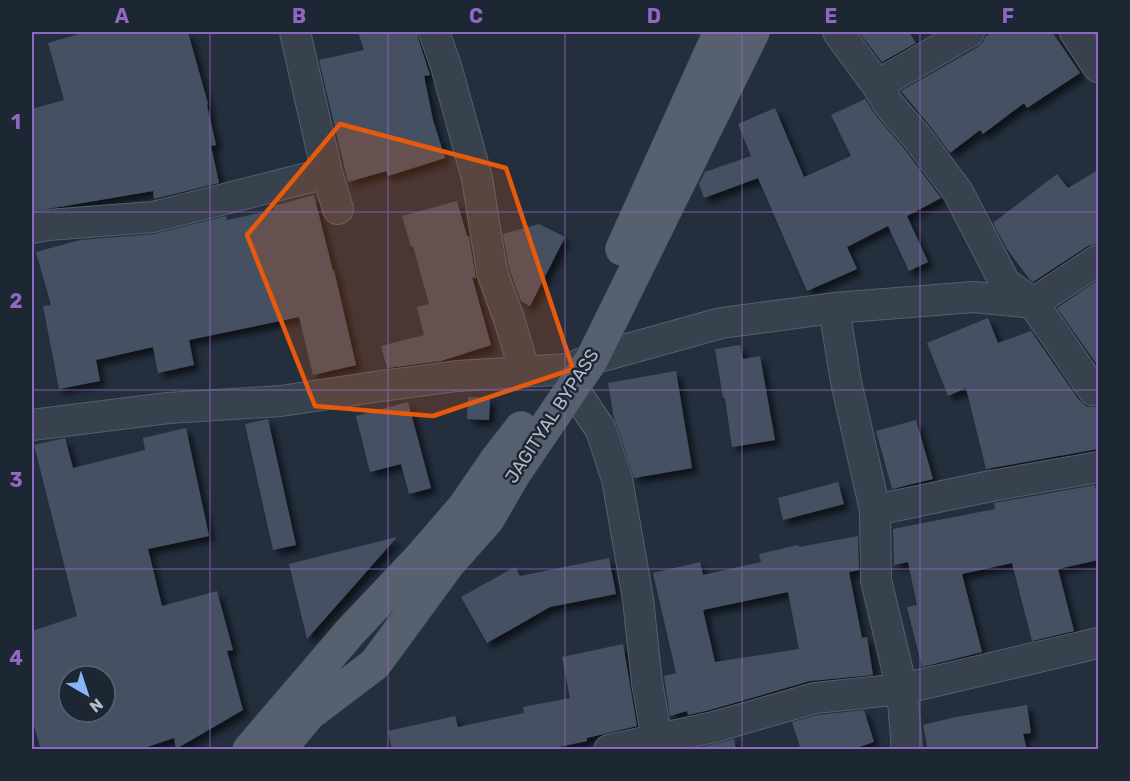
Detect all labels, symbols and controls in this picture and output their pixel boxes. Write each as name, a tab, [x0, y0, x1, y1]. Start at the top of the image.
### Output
text: A	[115, 4, 130, 28]
text: B	[292, 4, 306, 28]
text: C	[469, 4, 483, 28]
text: D	[647, 4, 661, 28]
text: E	[825, 4, 837, 28]
text: F	[1002, 4, 1014, 28]
text: 1	[11, 110, 21, 134]
text: 2	[10, 289, 23, 313]
street label: JAGITYAL BYPASS	[500, 345, 604, 487]
text: 3	[9, 468, 23, 492]
text: 4	[9, 646, 23, 670]
north arrow	[57, 664, 117, 724]
text: N	[86, 694, 107, 716]

